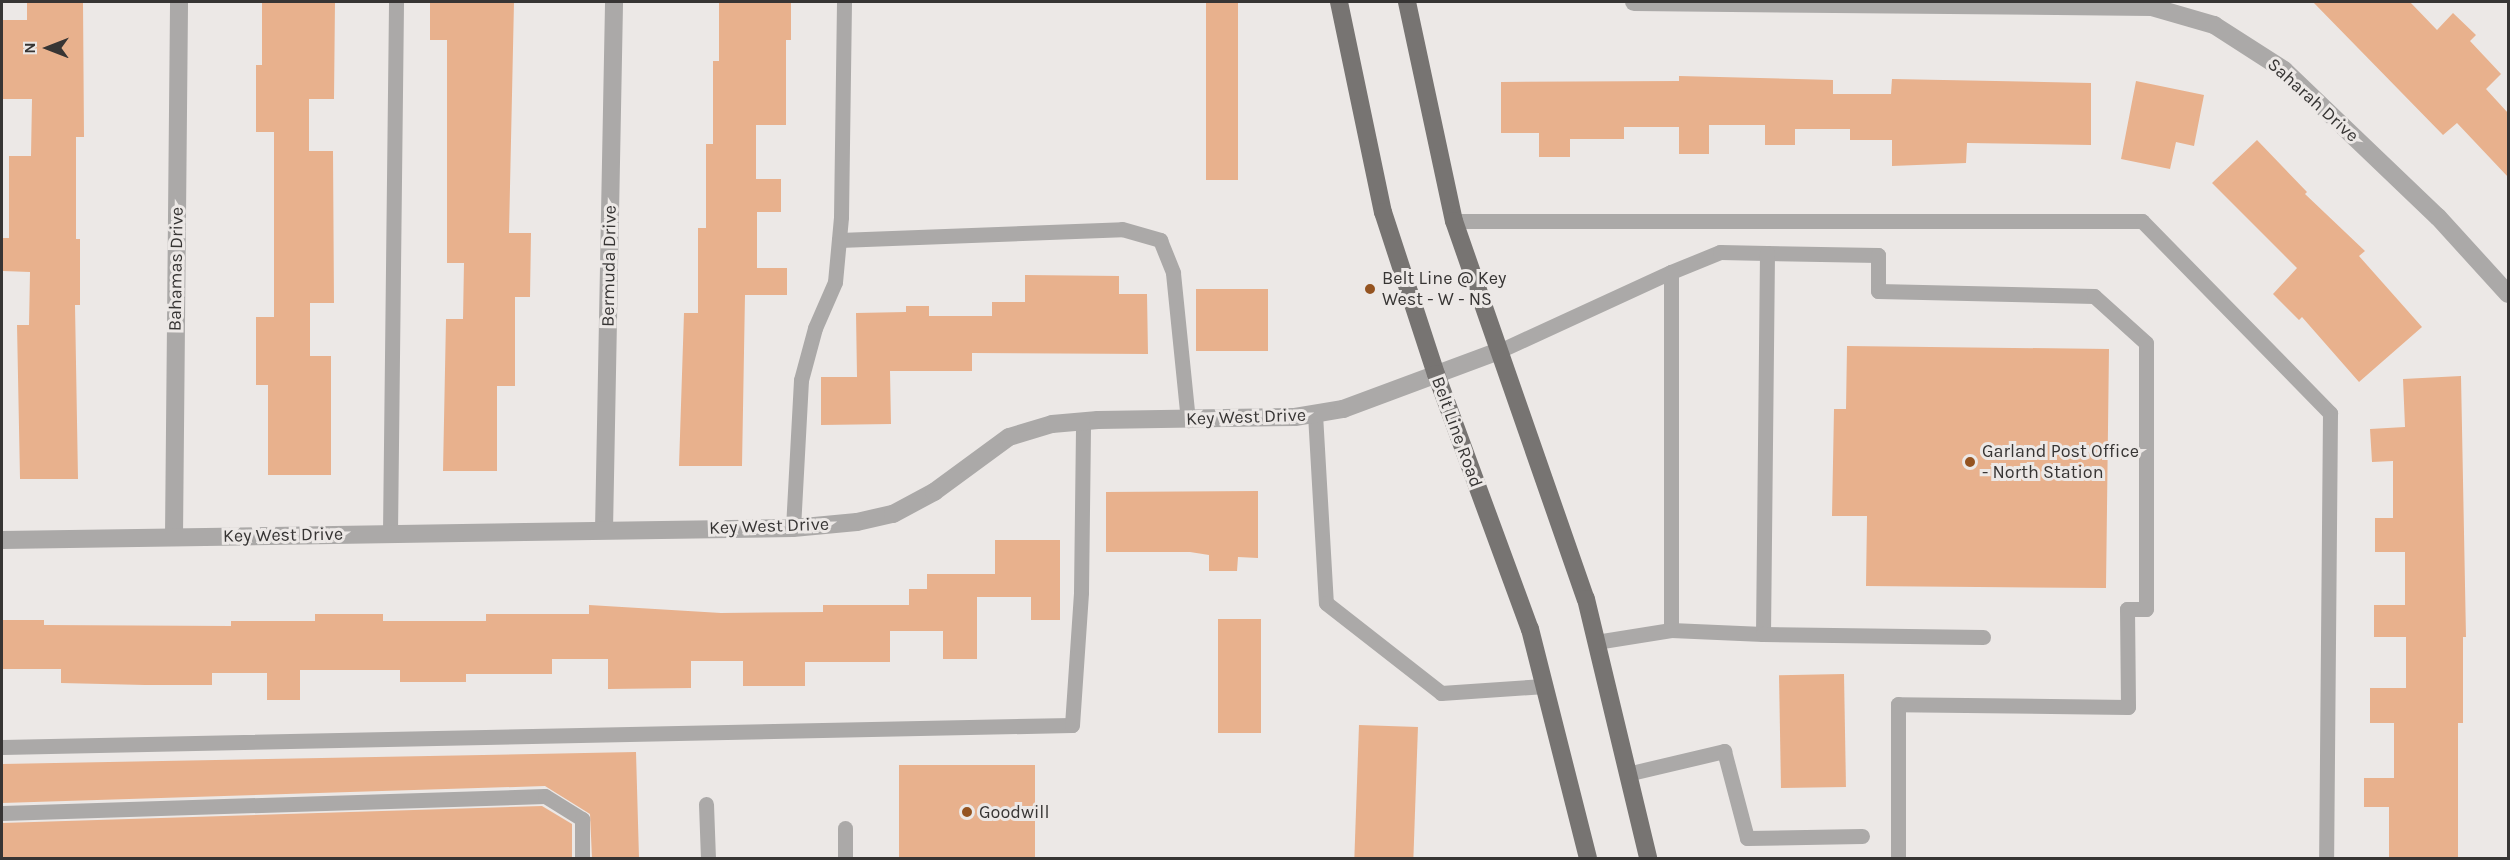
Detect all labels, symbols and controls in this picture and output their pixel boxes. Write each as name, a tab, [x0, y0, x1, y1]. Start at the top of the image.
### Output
north arrow	[18, 18, 78, 78]
text: N	[20, 42, 39, 54]
street label: Saharah Drive	[2263, 53, 2363, 147]
street label: Bermuda Drive	[597, 205, 621, 327]
street label: Bahamas Drive	[164, 207, 188, 331]
place label: Belt Line @ Key West - W - NS	[1382, 268, 1506, 310]
marker: Belt Line @ Key West - W - NS	[1363, 282, 1377, 296]
street label: Belt Line Road	[1427, 374, 1487, 490]
street label: Key West Drive	[1186, 404, 1306, 430]
place label: Garland Post Office - North Station	[1982, 441, 2139, 484]
marker: Garland Post Office - North Station	[1963, 455, 1977, 469]
street label: Key West Drive	[709, 513, 829, 539]
street label: Key West Drive	[223, 523, 343, 547]
place label: Goodwill	[979, 801, 1049, 823]
marker: Goodwill	[960, 805, 974, 819]

